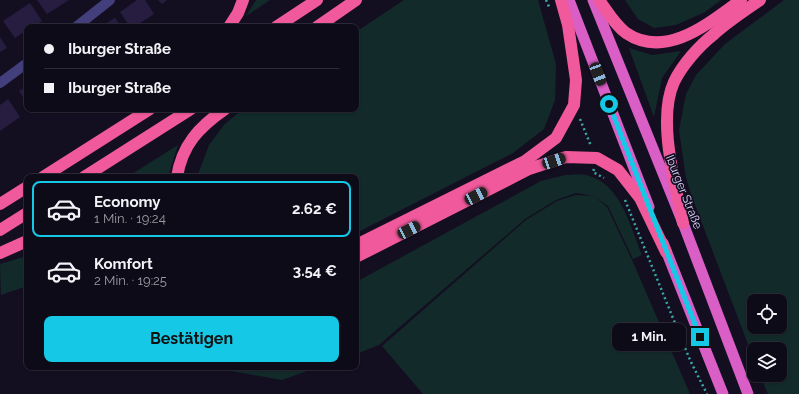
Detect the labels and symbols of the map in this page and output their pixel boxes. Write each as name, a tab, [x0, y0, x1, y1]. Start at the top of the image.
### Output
car	[588, 61, 608, 87]
route start	[600, 95, 618, 113]
car	[541, 151, 567, 171]
street label: Iburger Straße	[663, 153, 705, 231]
car	[463, 185, 489, 207]
car	[396, 219, 422, 241]
callout: 1 Min.	[612, 323, 686, 351]
route end	[691, 328, 709, 346]

